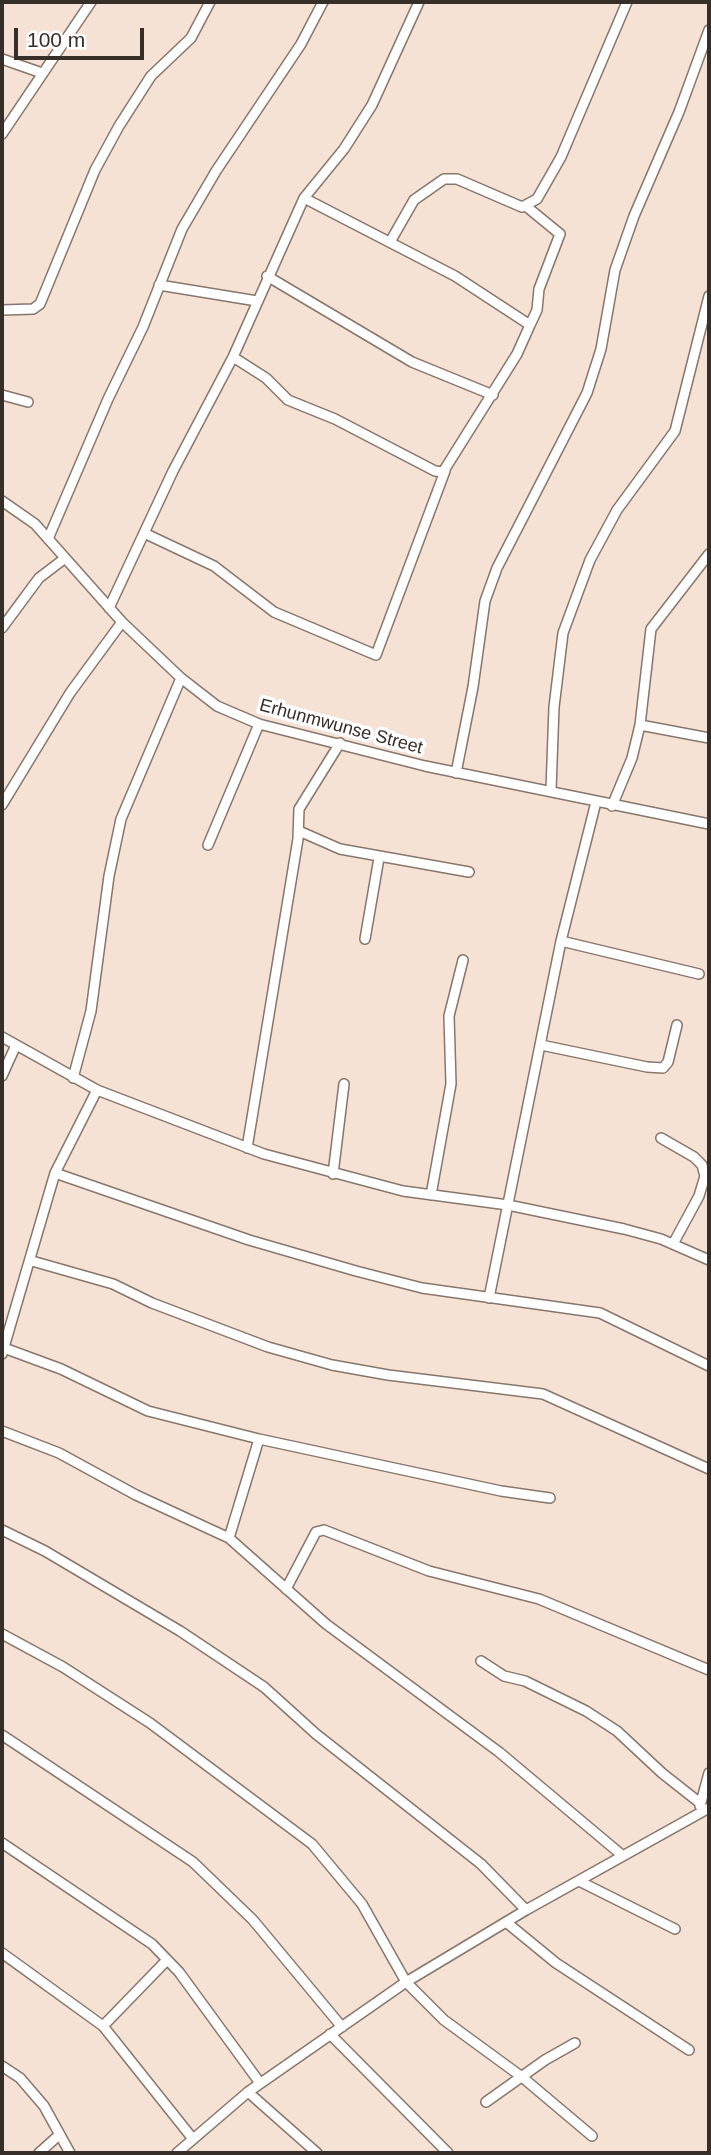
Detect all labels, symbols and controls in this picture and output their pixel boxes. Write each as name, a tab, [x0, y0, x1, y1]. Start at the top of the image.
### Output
scale bar	[18, 14, 147, 58]
text: 100 m	[27, 28, 85, 51]
street label: Erhunmwunse Street	[257, 695, 425, 759]

